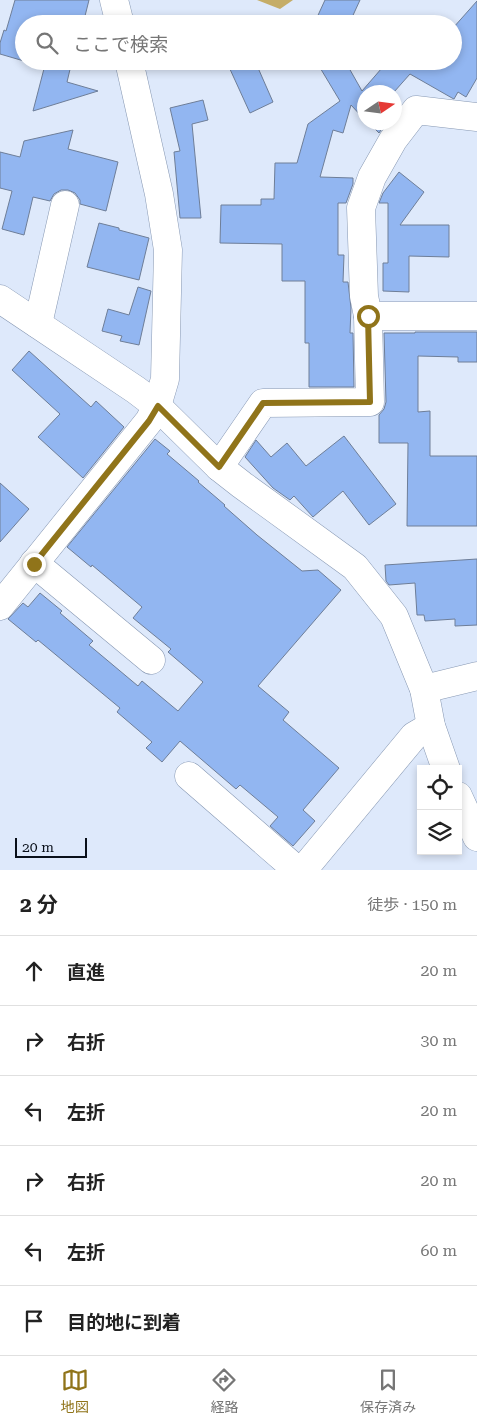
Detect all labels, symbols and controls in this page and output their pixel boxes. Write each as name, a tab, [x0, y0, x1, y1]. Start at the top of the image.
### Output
search box	[15, 15, 462, 70]
icon: search	[33, 29, 61, 57]
text: ここで検索	[73, 33, 168, 56]
north arrow	[357, 85, 402, 130]
route start	[357, 305, 380, 328]
route end	[23, 553, 46, 576]
map controls	[417, 765, 462, 855]
button: locate	[417, 765, 462, 810]
button: layers	[417, 810, 462, 855]
scale bar	[15, 835, 88, 858]
text: 20 m	[22, 839, 54, 855]
text: 2 分	[20, 893, 58, 917]
text: 徒歩 · 150 m	[367, 895, 457, 914]
icon: ahead	[20, 957, 48, 985]
text: 直進	[67, 961, 105, 984]
text: 20 m	[420, 961, 457, 980]
icon: right	[20, 1027, 48, 1055]
text: 右折	[67, 1031, 105, 1054]
text: 30 m	[420, 1031, 457, 1050]
icon: left	[20, 1097, 48, 1125]
text: 左折	[67, 1101, 105, 1124]
text: 20 m	[420, 1101, 457, 1120]
icon: right	[20, 1167, 48, 1195]
text: 右折	[67, 1171, 105, 1194]
text: 20 m	[420, 1171, 457, 1190]
icon: left	[20, 1237, 48, 1265]
text: 左折	[67, 1241, 105, 1264]
text: 60 m	[420, 1241, 457, 1260]
icon: arrive	[20, 1307, 48, 1335]
text: 目的地に到着	[67, 1311, 181, 1334]
tab: 地図	[61, 1366, 89, 1416]
tab: 経路	[210, 1366, 238, 1416]
tab: 保存済み	[360, 1366, 416, 1416]

